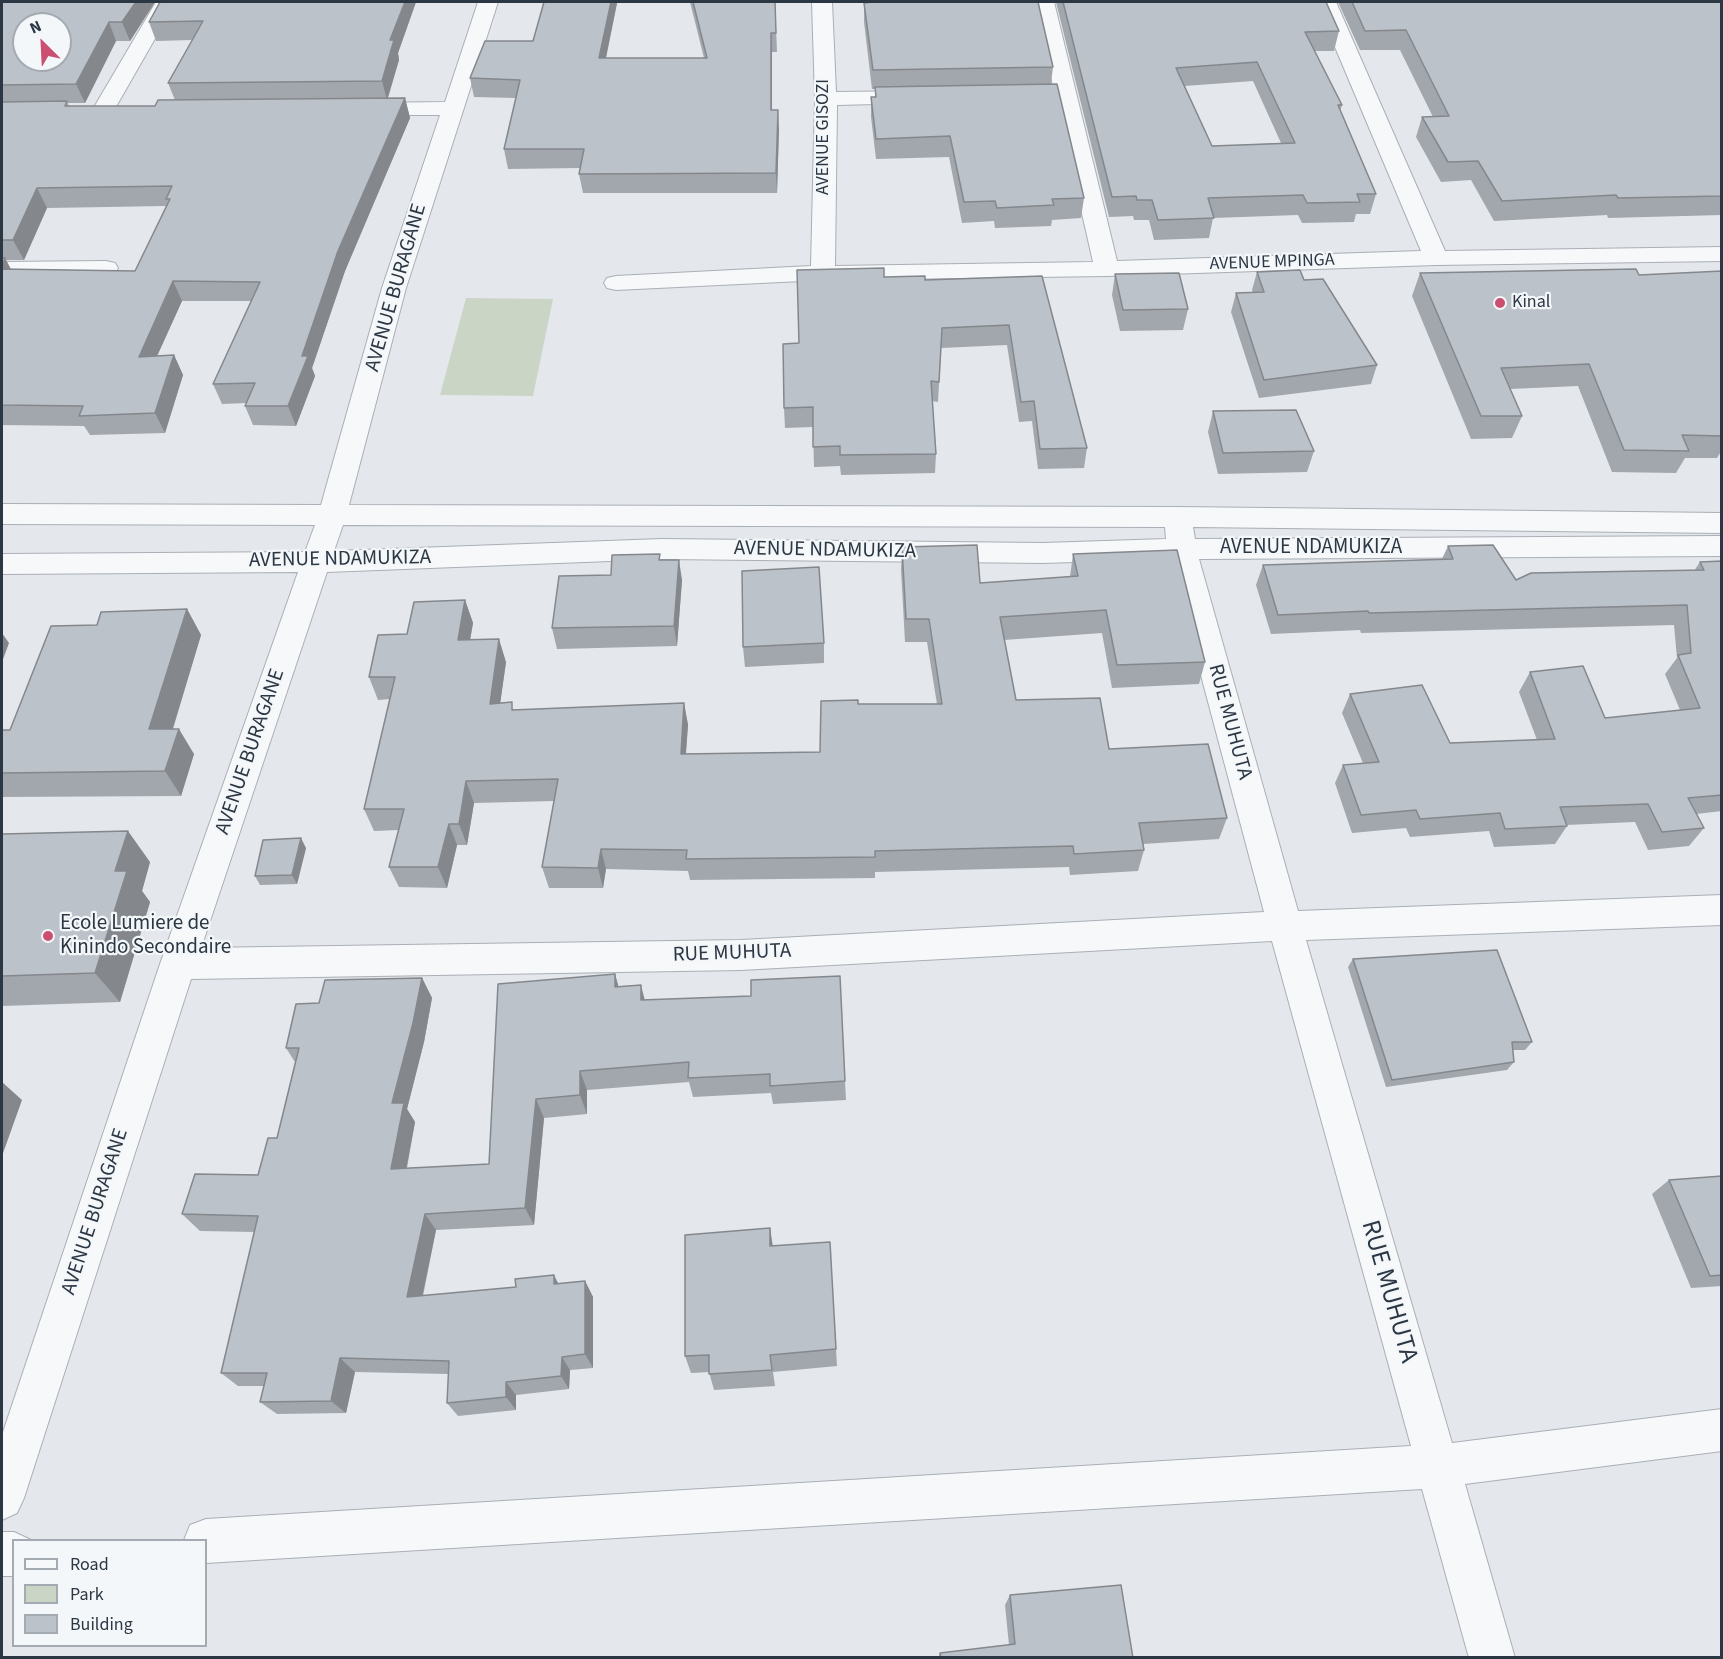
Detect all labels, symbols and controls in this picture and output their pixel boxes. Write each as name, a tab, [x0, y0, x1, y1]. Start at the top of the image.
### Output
north arrow	[12, 12, 72, 72]
text: N	[26, 15, 45, 40]
street label: AVENUE GISOZI	[813, 79, 835, 195]
street label: AVENUE BURAGANE	[361, 201, 433, 375]
street label: AVENUE MPINGA	[1209, 250, 1335, 276]
place label: Kinal	[1512, 292, 1550, 314]
marker: Kinal	[1493, 296, 1507, 310]
street label: AVENUE NDAMUKIZA	[1220, 535, 1402, 561]
street label: AVENUE NDAMUKIZA	[734, 537, 916, 565]
street label: AVENUE NDAMUKIZA	[249, 546, 431, 574]
street label: RUE MUHUTA	[1201, 661, 1257, 783]
street label: AVENUE BURAGANE	[211, 666, 291, 838]
place label: Ecole Lumiere de Kinindo Secondaire	[60, 911, 231, 961]
marker: Ecole Lumiere de Kinindo Secondaire	[41, 929, 55, 943]
street label: RUE MUHUTA	[672, 939, 792, 969]
street label: AVENUE BURAGANE	[57, 1126, 135, 1298]
street label: RUE MUHUTA	[1353, 1217, 1423, 1367]
legend	[12, 1539, 207, 1647]
text: Road	[70, 1552, 109, 1577]
text: Park	[70, 1582, 104, 1607]
text: Building	[70, 1612, 133, 1637]

